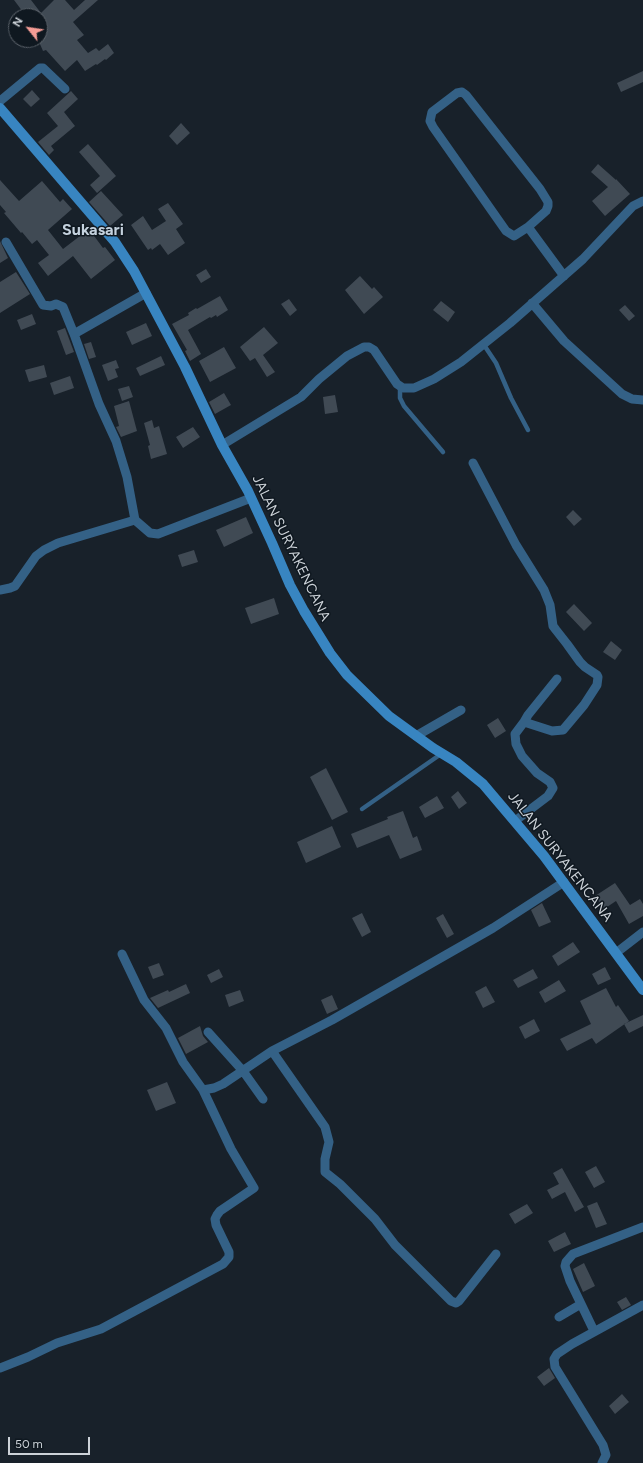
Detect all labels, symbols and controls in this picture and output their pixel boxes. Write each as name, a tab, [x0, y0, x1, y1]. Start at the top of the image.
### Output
north arrow	[8, 8, 48, 48]
text: N	[10, 15, 26, 29]
district label: Sukasari	[62, 220, 124, 240]
street label: JALAN SURYAKENCANA	[248, 472, 334, 624]
street label: JALAN SURYAKENCANA	[504, 789, 616, 925]
scale bar	[10, 1429, 92, 1455]
text: 50 m	[15, 1437, 43, 1451]

